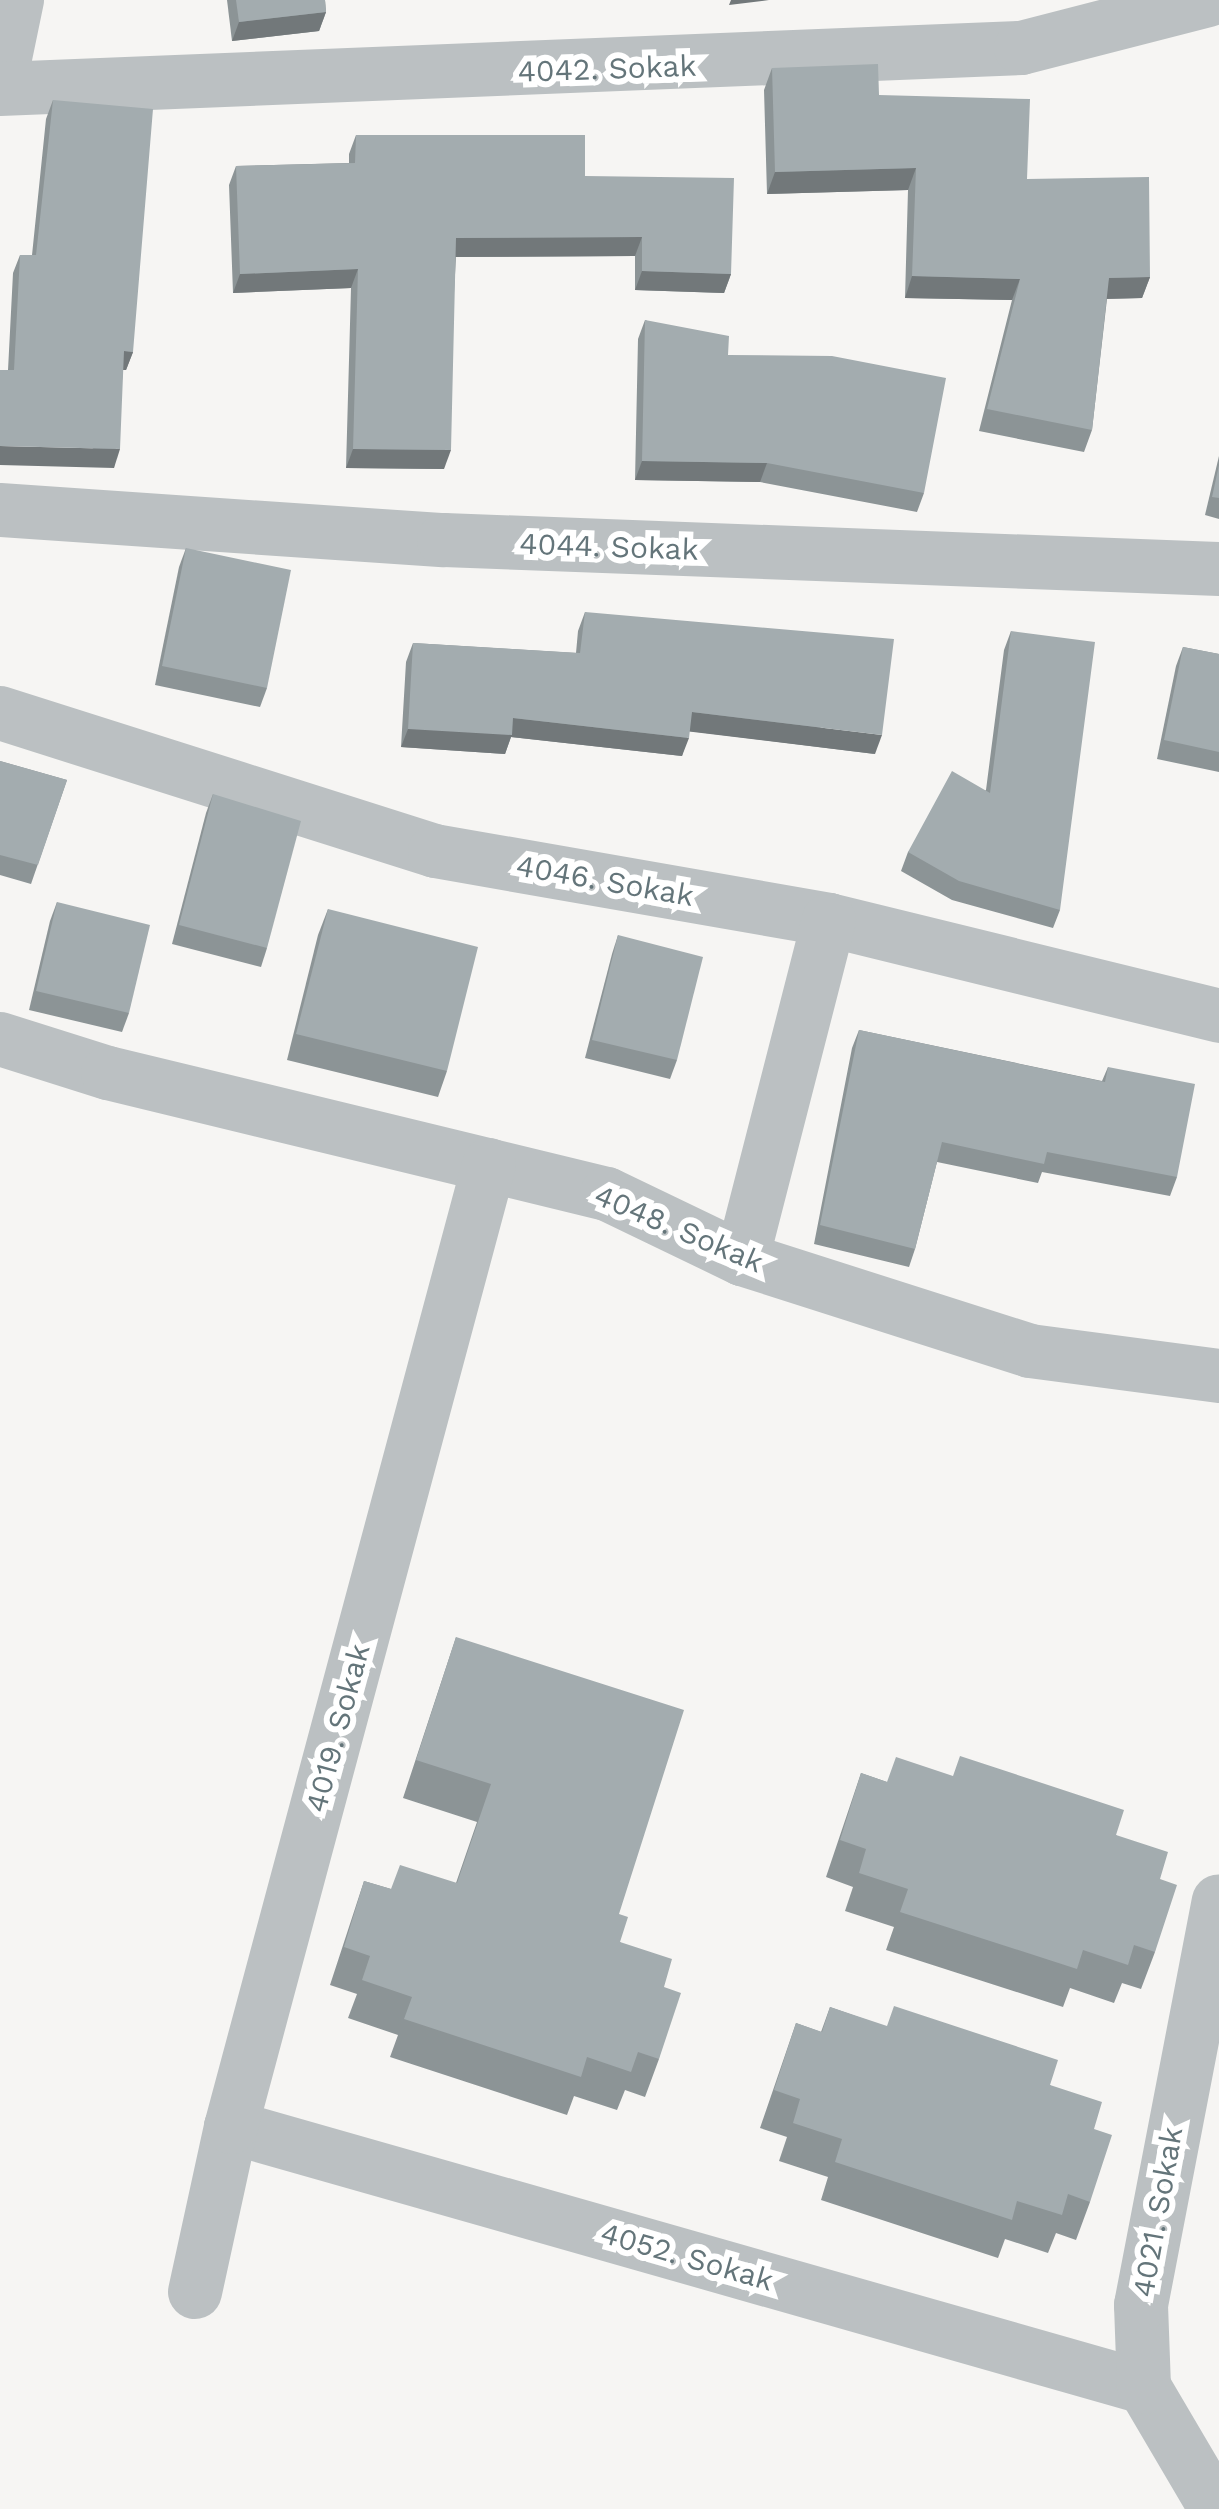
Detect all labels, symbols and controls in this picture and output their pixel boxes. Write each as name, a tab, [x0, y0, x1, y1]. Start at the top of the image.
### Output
street label: 4042. Sokak	[517, 48, 697, 90]
street label: 4044. Sokak	[519, 526, 699, 568]
street label: 4046. Sokak	[513, 848, 697, 914]
street label: 4048. Sokak	[589, 1177, 769, 1281]
street label: 4019. Sokak	[298, 1640, 378, 1816]
street label: 4021. Sokak	[1125, 2124, 1191, 2300]
street label: 4052. Sokak	[596, 2215, 778, 2299]

